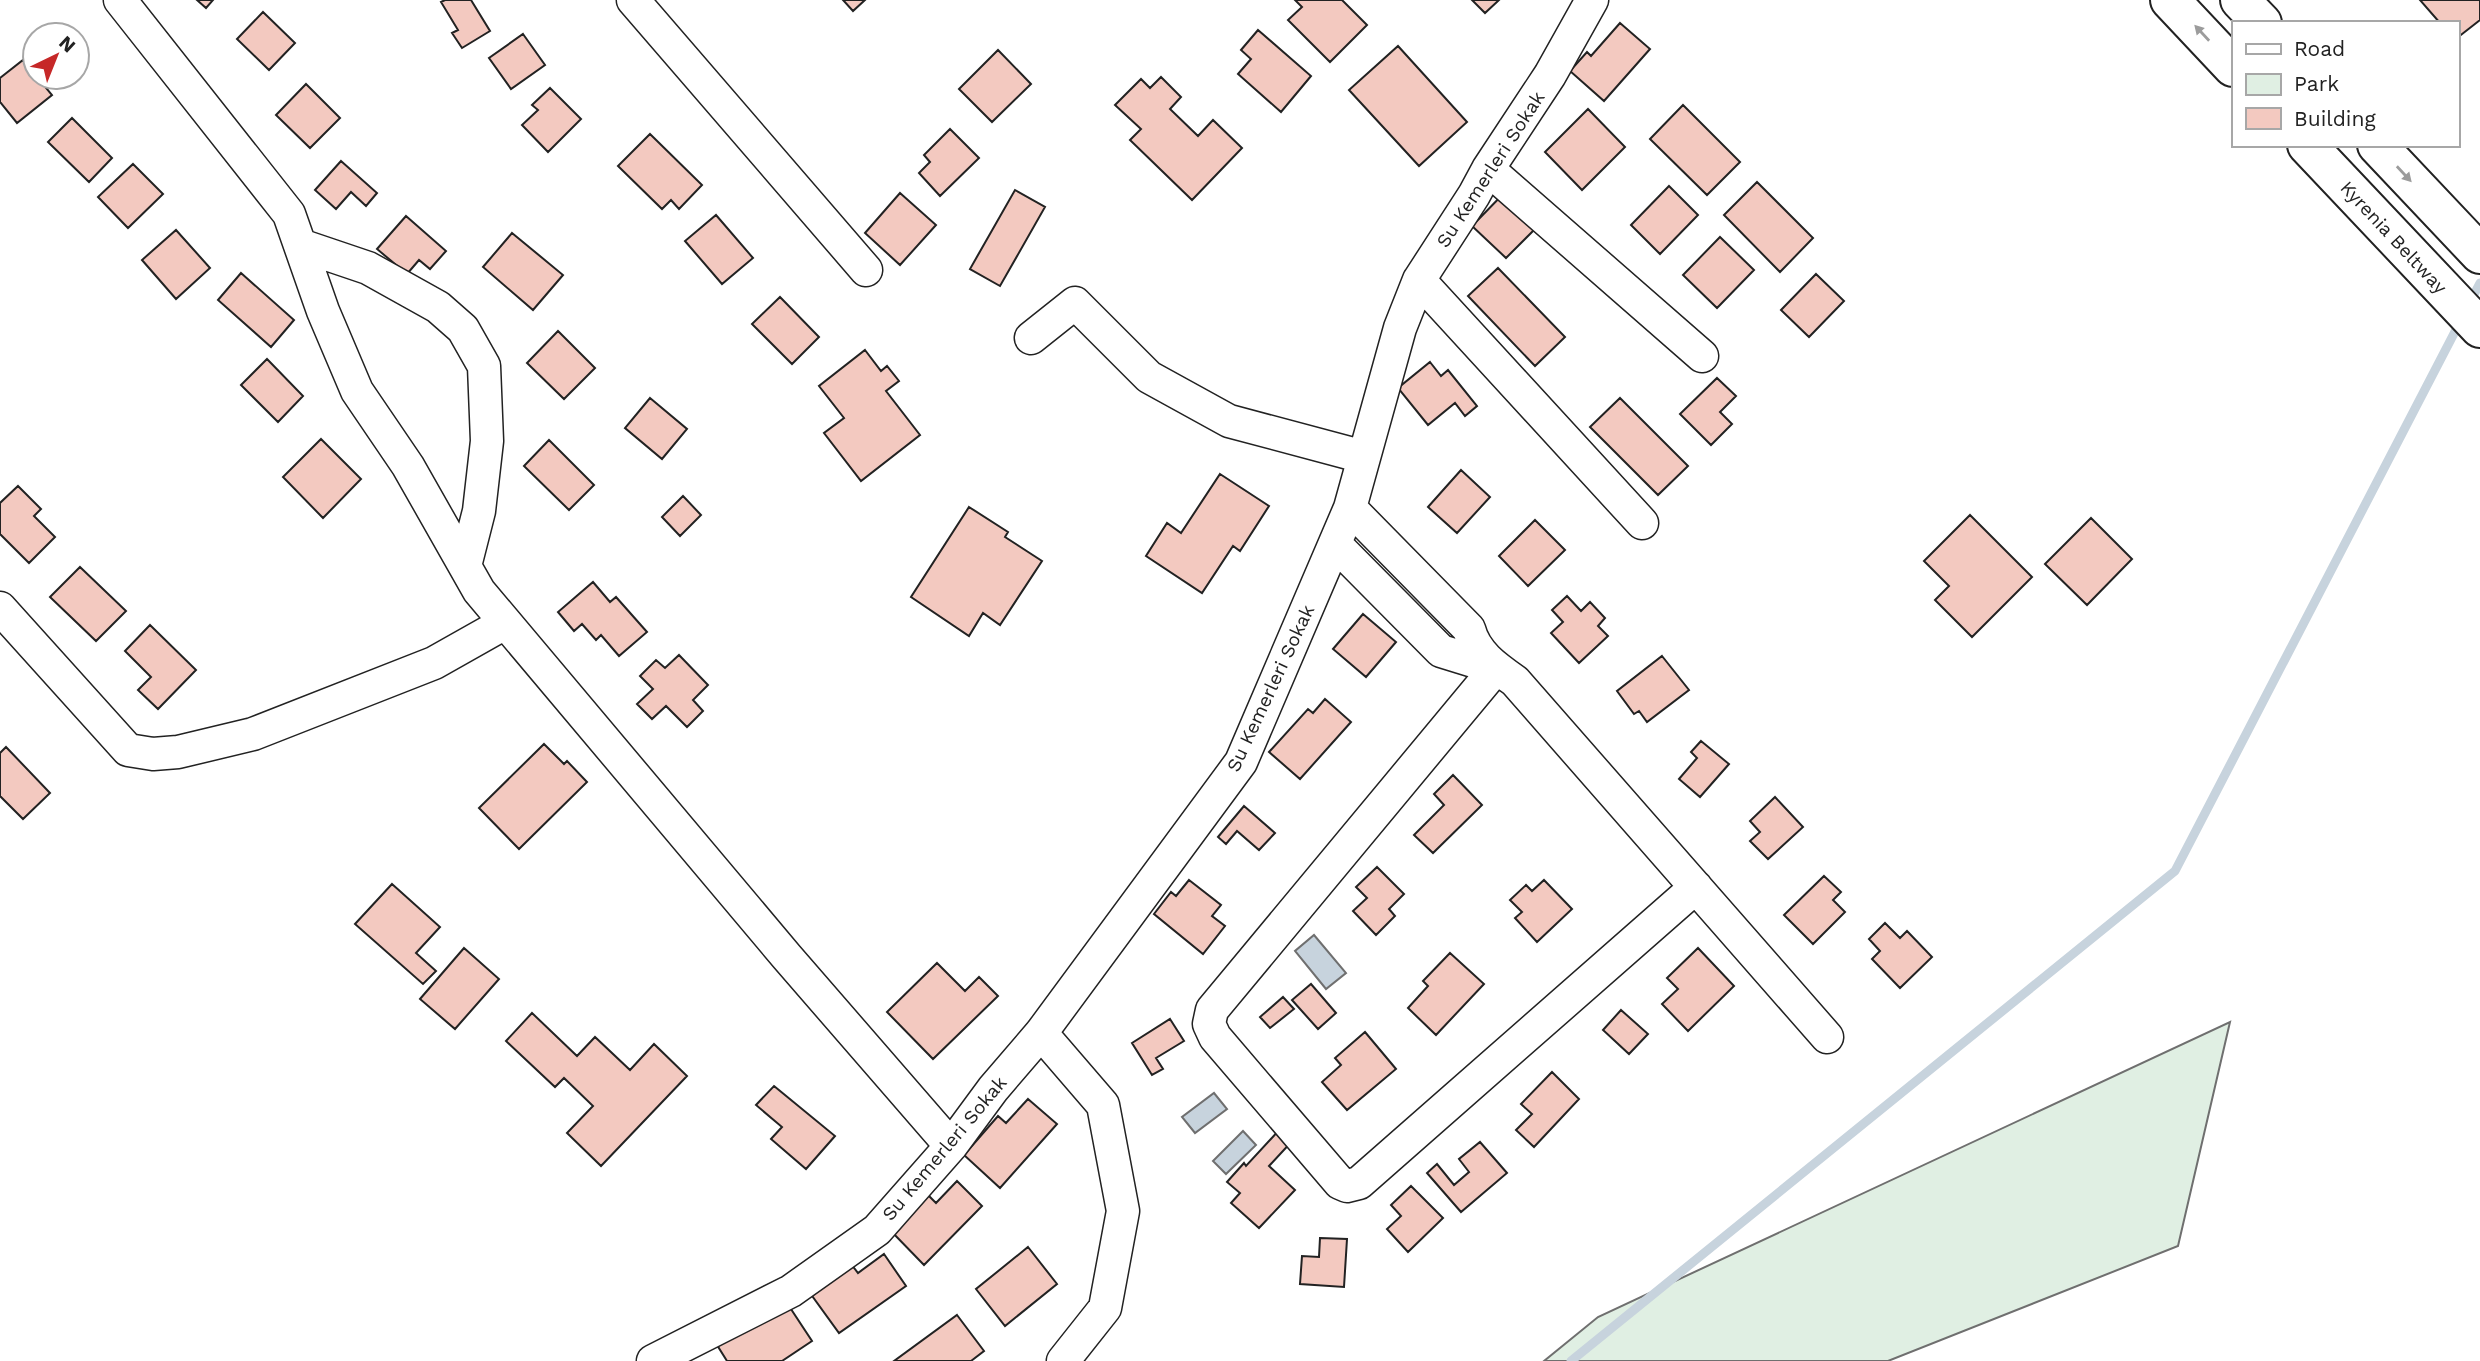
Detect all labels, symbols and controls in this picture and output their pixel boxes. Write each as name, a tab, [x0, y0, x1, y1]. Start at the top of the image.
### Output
north arrow	[21, 21, 91, 91]
legend	[2232, 21, 2459, 147]
one-way arrow	[2194, 25, 2210, 42]
text: N	[54, 31, 80, 57]
text: Road	[2294, 36, 2345, 61]
text: Park	[2294, 71, 2339, 96]
street label: Su Kemerleri Sokak	[1431, 87, 1550, 252]
text: Building	[2294, 106, 2376, 131]
one-way arrow	[2396, 165, 2413, 182]
street label: Kyrenia Beltway	[2335, 176, 2452, 299]
street label: Su Kemerleri Sokak	[1222, 601, 1319, 775]
street label: Su Kemerleri Sokak	[877, 1071, 1012, 1225]

